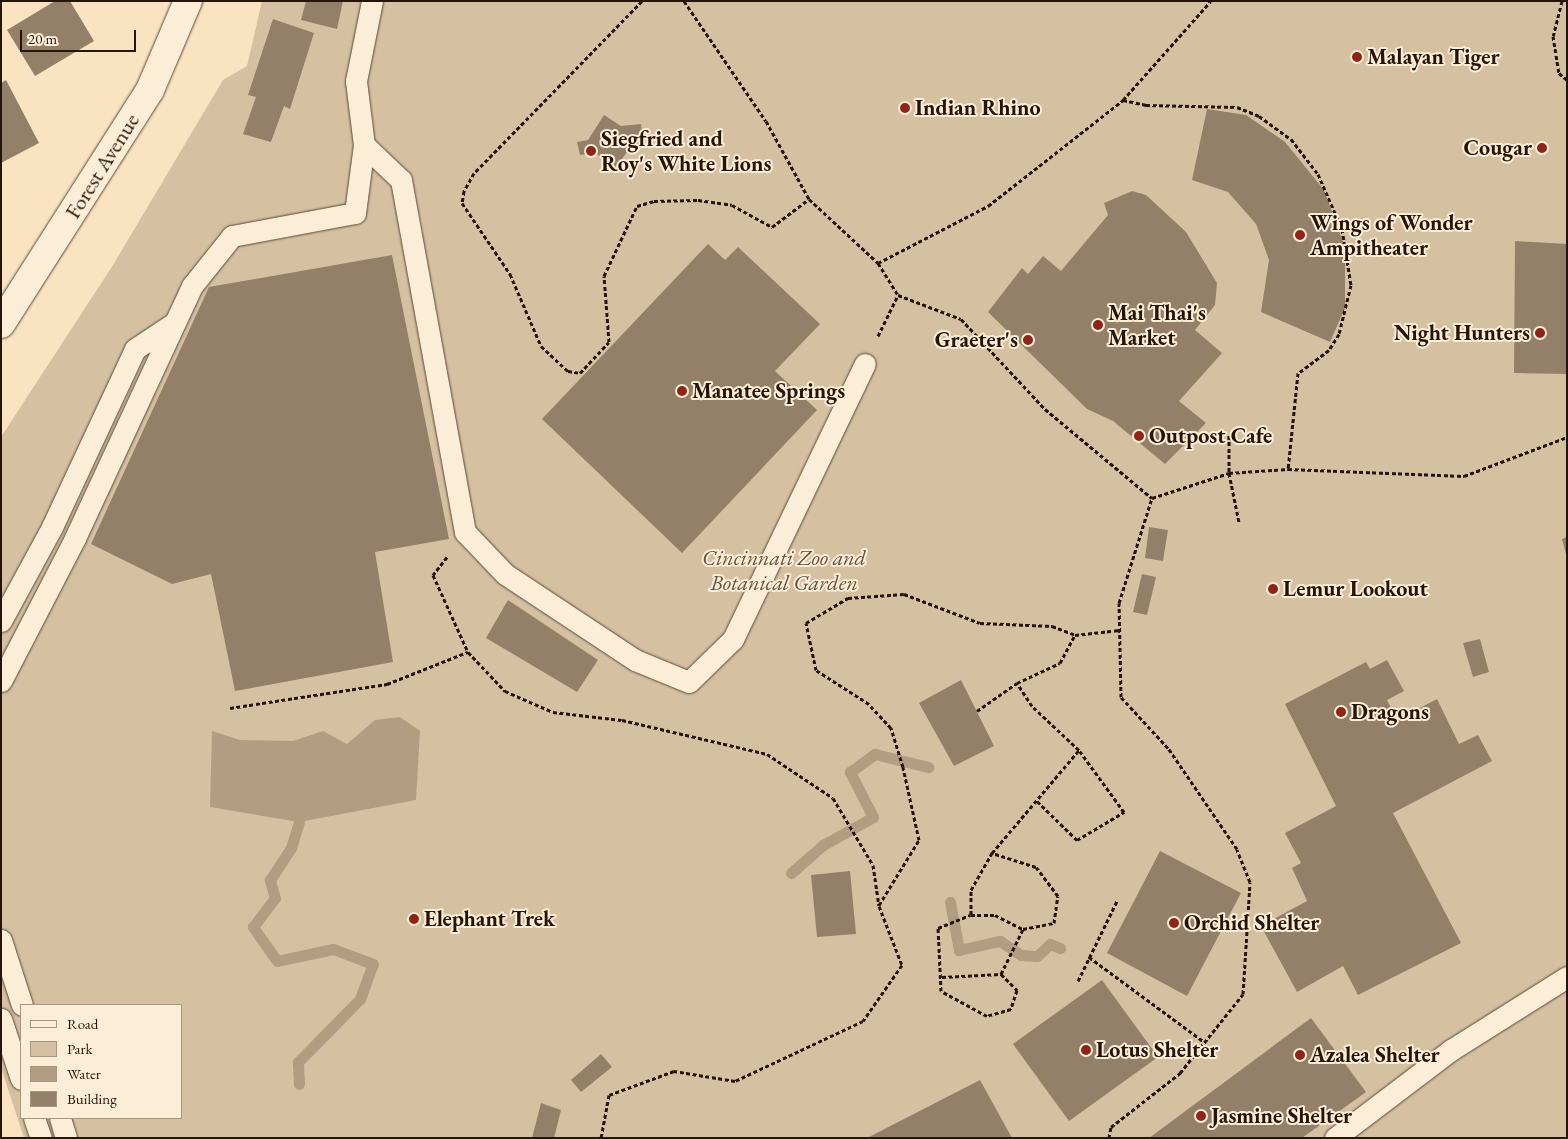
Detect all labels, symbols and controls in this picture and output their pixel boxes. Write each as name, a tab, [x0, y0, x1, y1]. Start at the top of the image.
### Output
scale bar	[22, 20, 139, 52]
text: 20 m	[28, 29, 57, 48]
place label: Malayan Tiger	[1367, 44, 1499, 70]
marker: Malayan Tiger	[1351, 51, 1363, 63]
place label: Indian Rhino	[915, 95, 1040, 121]
marker: Indian Rhino	[899, 102, 911, 114]
street label: Forest Avenue	[59, 109, 145, 223]
place label: Siegfried and Roy's White Lions	[601, 125, 771, 176]
place label: Cougar	[1463, 135, 1532, 161]
marker: Cougar	[1536, 142, 1548, 154]
marker: Siegfried and Roy's White Lions	[585, 145, 597, 157]
place label: Wings of Wonder Ampitheater	[1310, 209, 1473, 260]
marker: Wings of Wonder Ampitheater	[1294, 229, 1306, 241]
place label: Mai Thai's Market	[1108, 299, 1206, 350]
marker: Mai Thai's Market	[1092, 319, 1104, 331]
place label: Night Hunters	[1394, 320, 1530, 346]
place label: Graeter's	[935, 327, 1018, 353]
marker: Night Hunters	[1534, 327, 1546, 339]
marker: Graeter's	[1022, 334, 1034, 346]
place label: Manatee Springs	[692, 378, 845, 404]
marker: Manatee Springs	[676, 385, 688, 397]
place label: Outpost Cafe	[1149, 423, 1272, 449]
marker: Outpost Cafe	[1133, 430, 1145, 442]
park label: Cincinnati Zoo and Botanical Garden	[702, 544, 866, 596]
place label: Lemur Lookout	[1283, 576, 1428, 602]
marker: Lemur Lookout	[1267, 583, 1279, 595]
place label: Dragons	[1351, 699, 1429, 725]
marker: Dragons	[1335, 706, 1347, 718]
place label: Elephant Trek	[424, 906, 555, 932]
place label: Orchid Shelter	[1184, 910, 1319, 936]
marker: Elephant Trek	[408, 913, 420, 925]
marker: Orchid Shelter	[1168, 917, 1180, 929]
legend	[20, 1004, 182, 1119]
text: Road	[67, 1014, 98, 1033]
place label: Lotus Shelter	[1096, 1037, 1218, 1063]
text: Park	[67, 1039, 93, 1058]
place label: Azalea Shelter	[1310, 1042, 1440, 1068]
marker: Lotus Shelter	[1080, 1044, 1092, 1056]
marker: Azalea Shelter	[1294, 1049, 1306, 1061]
text: Water	[67, 1064, 101, 1083]
text: Building	[67, 1089, 117, 1108]
place label: Jasmine Shelter	[1211, 1103, 1352, 1129]
marker: Jasmine Shelter	[1195, 1110, 1207, 1122]

